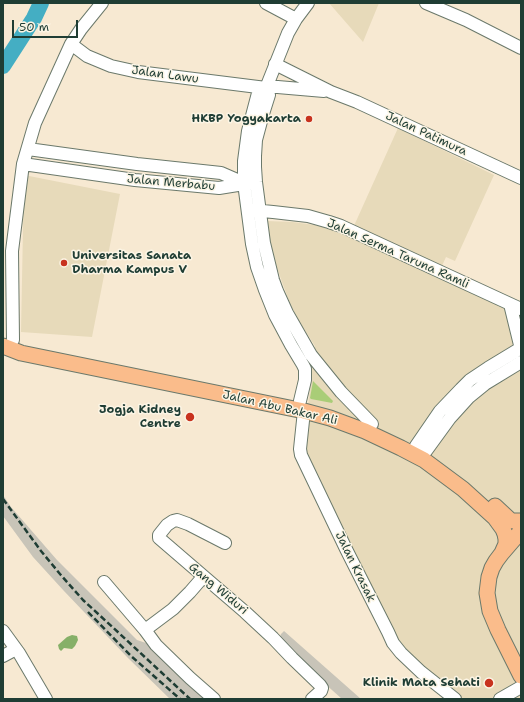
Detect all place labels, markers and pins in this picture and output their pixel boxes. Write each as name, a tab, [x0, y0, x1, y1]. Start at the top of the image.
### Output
place label: HKBP Yogyakarta	[192, 112, 301, 126]
marker: HKBP Yogyakarta	[304, 114, 314, 124]
place label: Universitas Sanata Dharma Kampus V	[72, 249, 191, 277]
marker: Universitas Sanata Dharma Kampus V	[59, 258, 69, 268]
place label: Jogja Kidney Centre	[99, 403, 181, 431]
marker: Jogja Kidney Centre	[184, 411, 196, 423]
place label: Klinik Mata Sehati	[363, 676, 480, 690]
marker: Klinik Mata Sehati	[483, 677, 495, 689]

